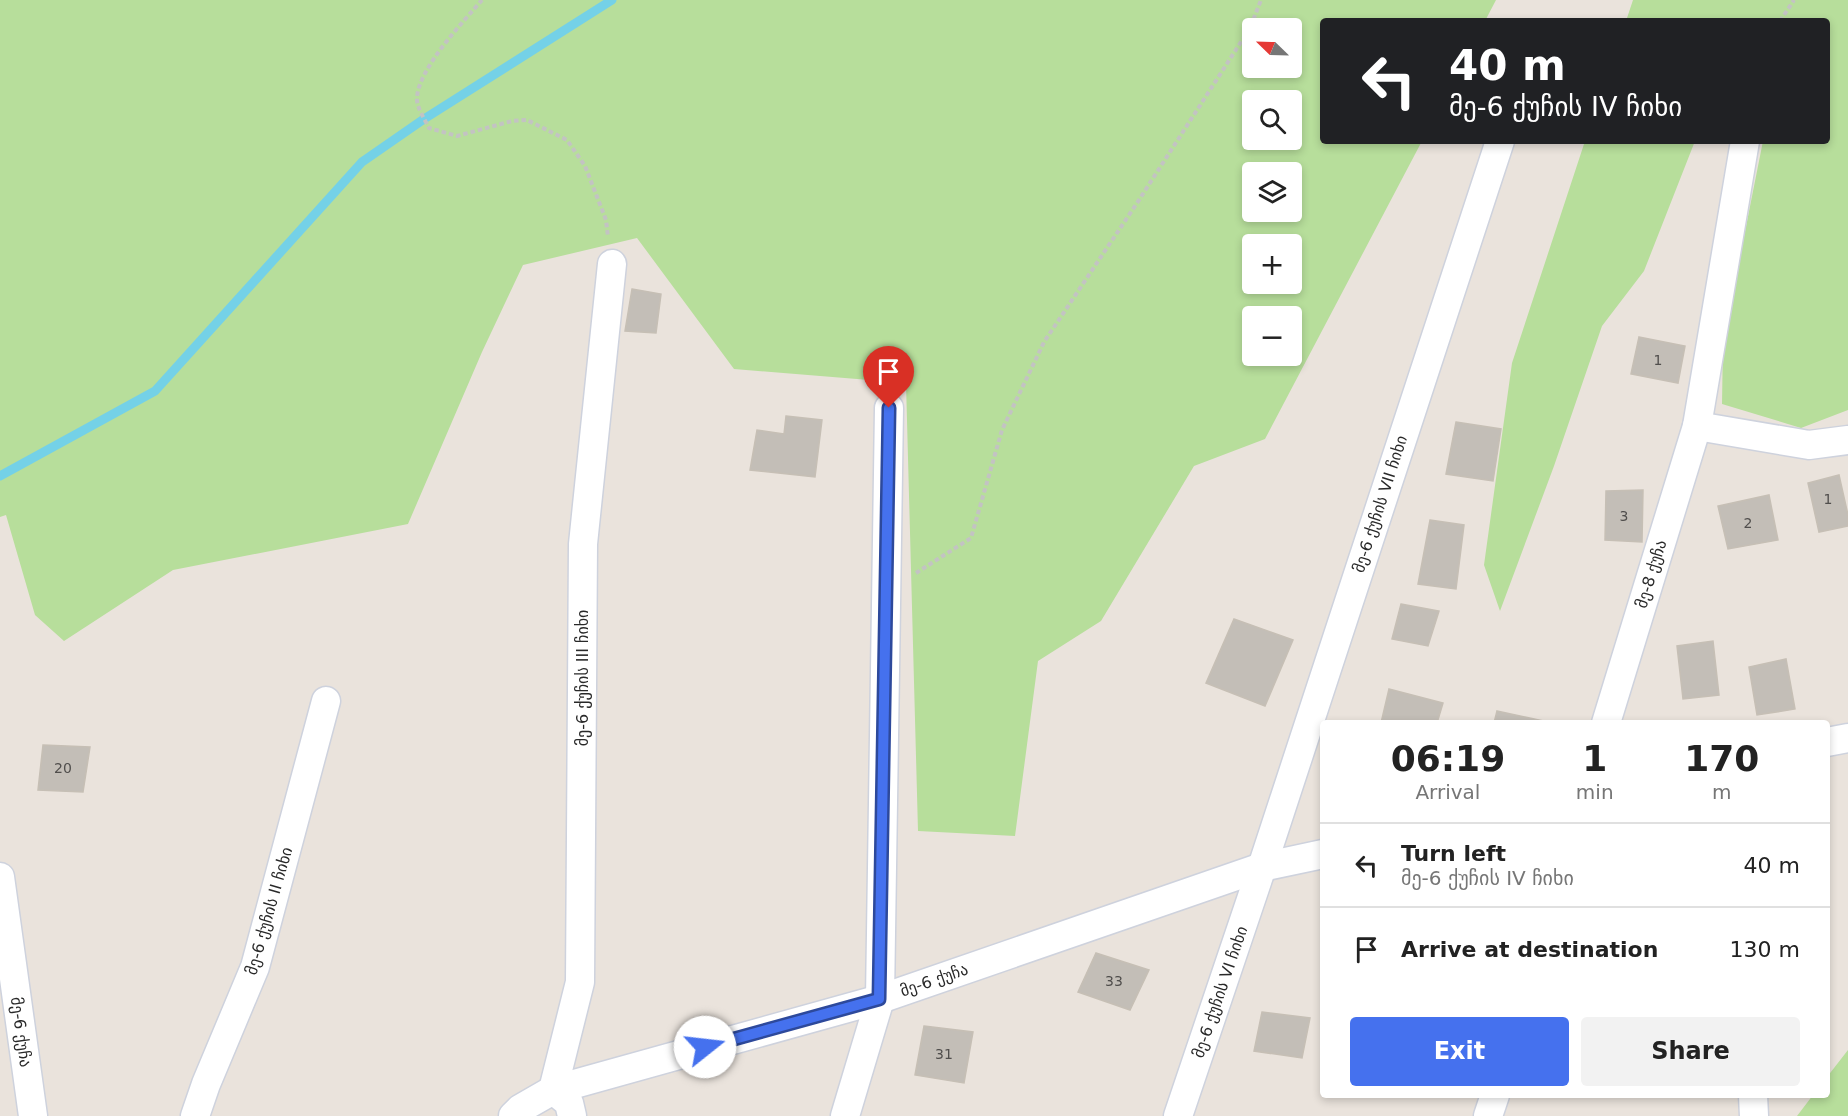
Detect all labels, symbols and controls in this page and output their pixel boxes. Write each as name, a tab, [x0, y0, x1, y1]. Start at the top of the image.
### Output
north arrow	[1242, 18, 1302, 78]
map controls	[1242, 18, 1302, 366]
text: 40 m	[1449, 41, 1566, 90]
icon: left	[1350, 42, 1428, 120]
button: search	[1242, 90, 1302, 150]
text: მე-6 ქუჩის IV ჩიხი	[1449, 91, 1682, 122]
button: layers	[1242, 162, 1302, 222]
button: +	[1242, 234, 1302, 294]
button: −	[1242, 306, 1302, 366]
pin	[863, 346, 914, 408]
house number: 1	[1654, 352, 1662, 368]
icon: arrive	[872, 355, 905, 388]
street label: მე-6 ქუჩის VII ჩიხი	[1349, 433, 1411, 575]
house number: 1	[1824, 491, 1832, 507]
house number: 3	[1620, 508, 1628, 524]
house number: 2	[1744, 515, 1752, 531]
street label: მე-8 ქუჩა	[1632, 537, 1670, 611]
street label: მე-6 ქუჩის III ჩიხი	[573, 610, 592, 746]
text: 06:19	[1391, 738, 1505, 779]
text: 1	[1582, 738, 1607, 779]
text: 170	[1684, 738, 1759, 779]
house number: 20	[54, 760, 72, 776]
text: Arrival	[1415, 780, 1480, 804]
text: min	[1576, 780, 1614, 804]
text: m	[1712, 780, 1732, 804]
text: Turn left	[1401, 841, 1506, 866]
street label: მე-6 ქუჩის II ჩიხი	[242, 845, 296, 977]
icon: left	[1350, 849, 1383, 882]
text: 40 m	[1744, 853, 1800, 878]
text: მე-6 ქუჩის IV ჩიხი	[1401, 866, 1574, 890]
street label: მე-6 ქუჩის VI ჩიხი	[1189, 924, 1251, 1060]
icon: arrive	[1350, 933, 1383, 966]
text: Arrive at destination	[1401, 937, 1658, 962]
text: 130 m	[1730, 937, 1800, 962]
street label: მე-6 ქუჩა	[898, 960, 970, 1000]
house number: 33	[1105, 973, 1123, 989]
street label: მე-6 ქუჩა	[7, 996, 35, 1068]
position arrow	[673, 1015, 737, 1079]
button: Exit	[1350, 1017, 1569, 1086]
button: Share	[1581, 1017, 1800, 1086]
house number: 31	[935, 1046, 953, 1062]

